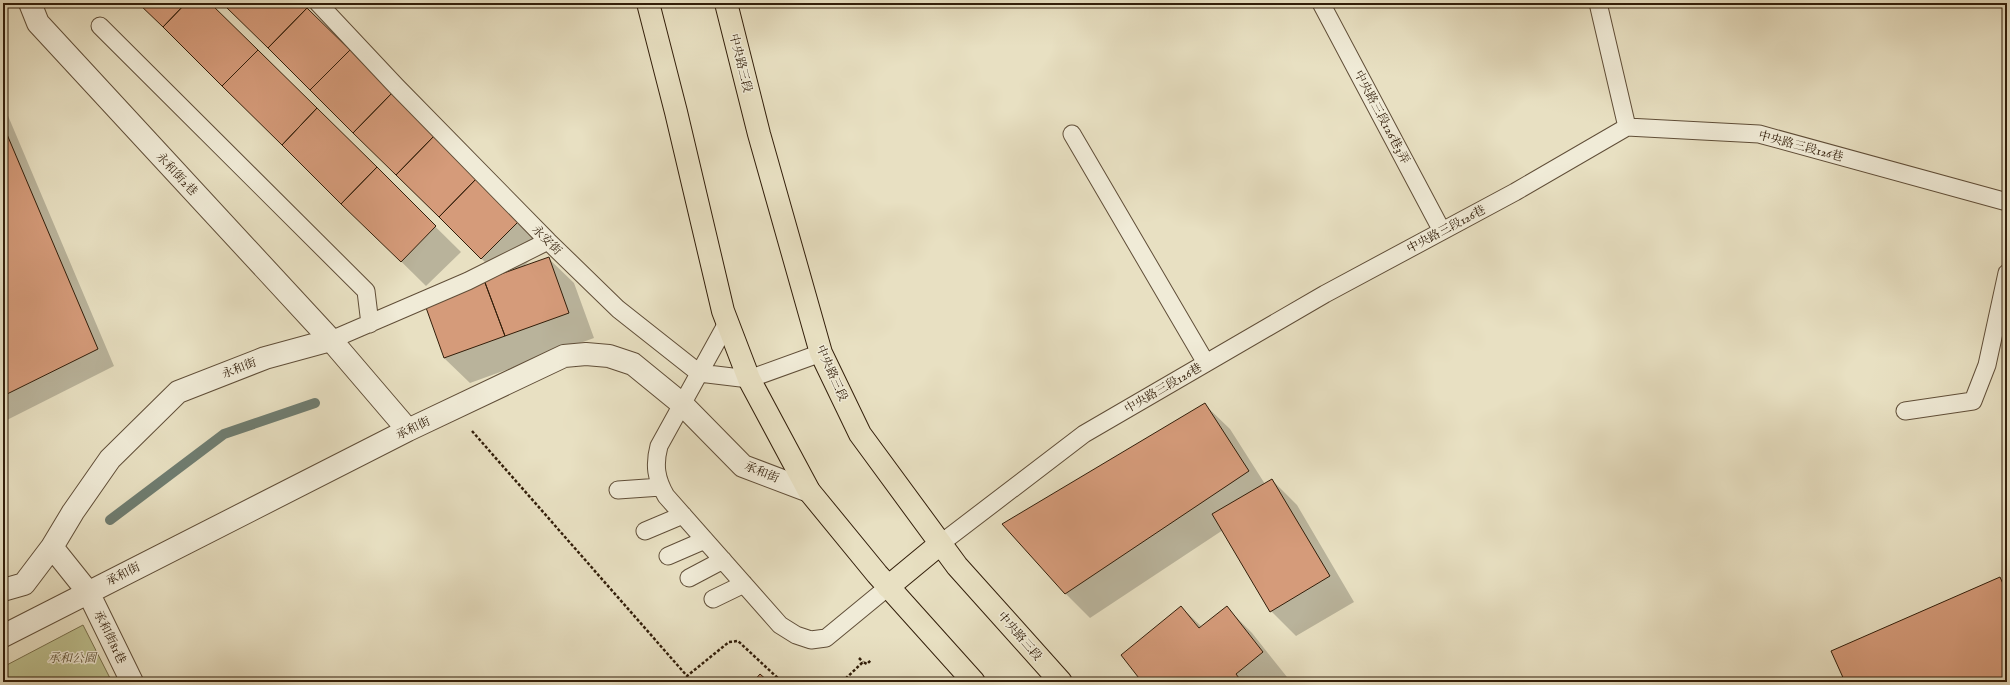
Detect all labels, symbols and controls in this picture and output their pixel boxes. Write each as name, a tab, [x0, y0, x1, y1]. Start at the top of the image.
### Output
street label: 中央路三段	[726, 32, 755, 94]
street label: 中央路三段126巷3弄	[1351, 68, 1413, 167]
street label: 中央路三段126巷	[1757, 128, 1845, 165]
street label: 永和街2巷	[153, 150, 200, 199]
street label: 中央路三段126巷	[1404, 202, 1488, 257]
street label: 永安街	[529, 222, 565, 259]
street label: 中央路三段	[812, 343, 851, 404]
street label: 永和街	[220, 355, 260, 382]
street label: 中央路三段126巷	[1122, 360, 1205, 417]
street label: 承和街	[394, 413, 434, 443]
street label: 承和街	[742, 459, 782, 487]
street label: 承和街	[104, 559, 144, 589]
street label: 承和街81巷	[90, 608, 129, 666]
street label: 中央路三段	[994, 609, 1045, 664]
park label: 承和公園	[48, 651, 98, 666]

